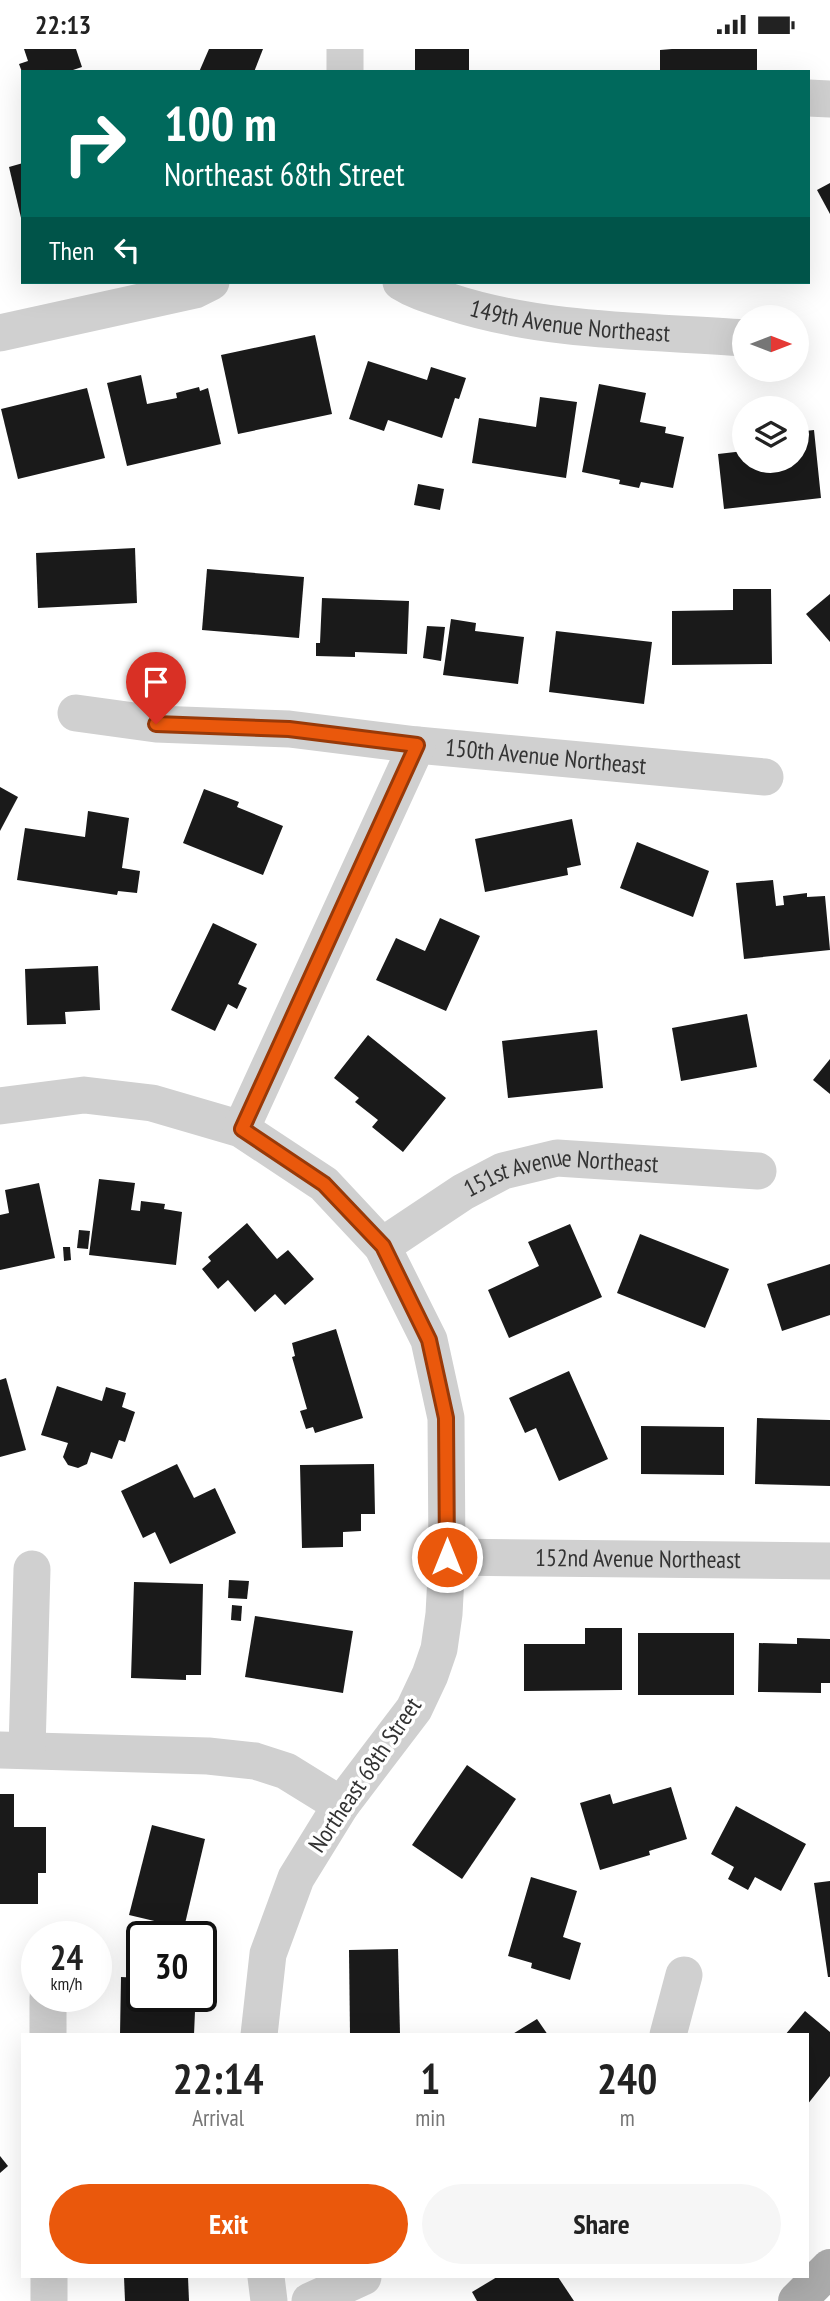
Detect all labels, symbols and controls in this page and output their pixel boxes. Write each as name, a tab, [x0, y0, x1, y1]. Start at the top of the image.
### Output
text: 22:13	[35, 8, 91, 41]
text: 100 m	[164, 91, 277, 155]
icon: right	[49, 98, 140, 189]
text: Northeast 68th Street	[164, 153, 405, 195]
icon: left	[108, 231, 146, 269]
text: Then	[49, 234, 94, 267]
street label: 149th Avenue Northeast	[466, 292, 671, 349]
north arrow	[732, 305, 808, 381]
map controls	[732, 305, 809, 473]
button: layers	[732, 396, 809, 473]
pin	[126, 652, 186, 724]
icon: arrive	[137, 663, 175, 701]
street label: 150th Avenue Northeast	[444, 732, 648, 781]
street label: 151st Avenue Northeast	[458, 1141, 660, 1204]
position arrow	[410, 1520, 484, 1594]
street label: 152nd Avenue Northeast	[535, 1542, 741, 1575]
street label: Northeast 68th Street	[301, 1691, 428, 1858]
speed limit sign: 30	[126, 1921, 217, 2012]
text: 24	[50, 1934, 83, 1980]
text: km/h	[51, 1972, 82, 1995]
text: 22:14	[173, 2051, 264, 2106]
text: 1	[420, 2051, 440, 2106]
text: 240	[597, 2051, 657, 2106]
text: Arrival	[192, 2103, 244, 2132]
text: min	[415, 2103, 445, 2132]
text: m	[620, 2103, 635, 2132]
button: Exit	[49, 2184, 408, 2264]
button: Share	[422, 2184, 781, 2264]

